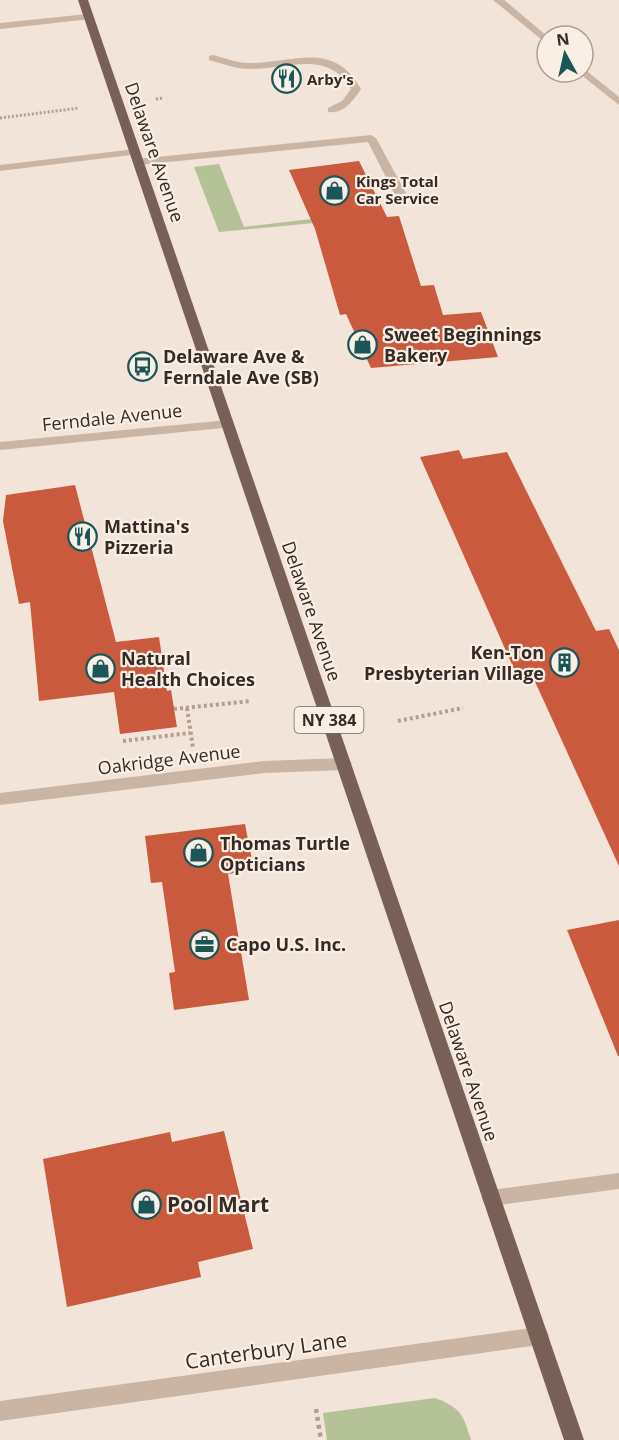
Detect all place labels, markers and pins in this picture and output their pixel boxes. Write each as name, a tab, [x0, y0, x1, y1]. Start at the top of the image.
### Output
restaurant icon: Arby's	[270, 63, 302, 95]
place label: Arby's	[307, 69, 354, 89]
place label: Kings Total Car Service	[356, 171, 439, 208]
shop icon: Kings Total Car Service	[319, 174, 351, 206]
place label: Sweet Beginnings Bakery	[384, 322, 542, 367]
shop icon: Sweet Beginnings Bakery	[347, 328, 379, 360]
place label: Delaware Ave & Ferndale Ave (SB)	[163, 344, 319, 389]
bus stop icon: Delaware Ave & Ferndale Ave (SB)	[126, 350, 158, 382]
place label: Mattina's Pizzeria	[104, 514, 189, 559]
restaurant icon: Mattina's Pizzeria	[67, 520, 99, 552]
place label: Ken-Ton Presbyterian Village	[364, 640, 544, 685]
place label: Natural Health Choices	[121, 646, 255, 691]
building icon: Ken-Ton Presbyterian Village	[549, 646, 581, 678]
shop icon: Natural Health Choices	[84, 652, 116, 684]
place label: Thomas Turtle Opticians	[220, 831, 350, 876]
shop icon: Thomas Turtle Opticians	[183, 837, 215, 869]
office icon: Capo U.S. Inc.	[189, 928, 221, 960]
place label: Capo U.S. Inc.	[226, 932, 346, 956]
shop icon: Pool Mart	[130, 1188, 162, 1220]
place label: Pool Mart	[167, 1190, 269, 1218]

